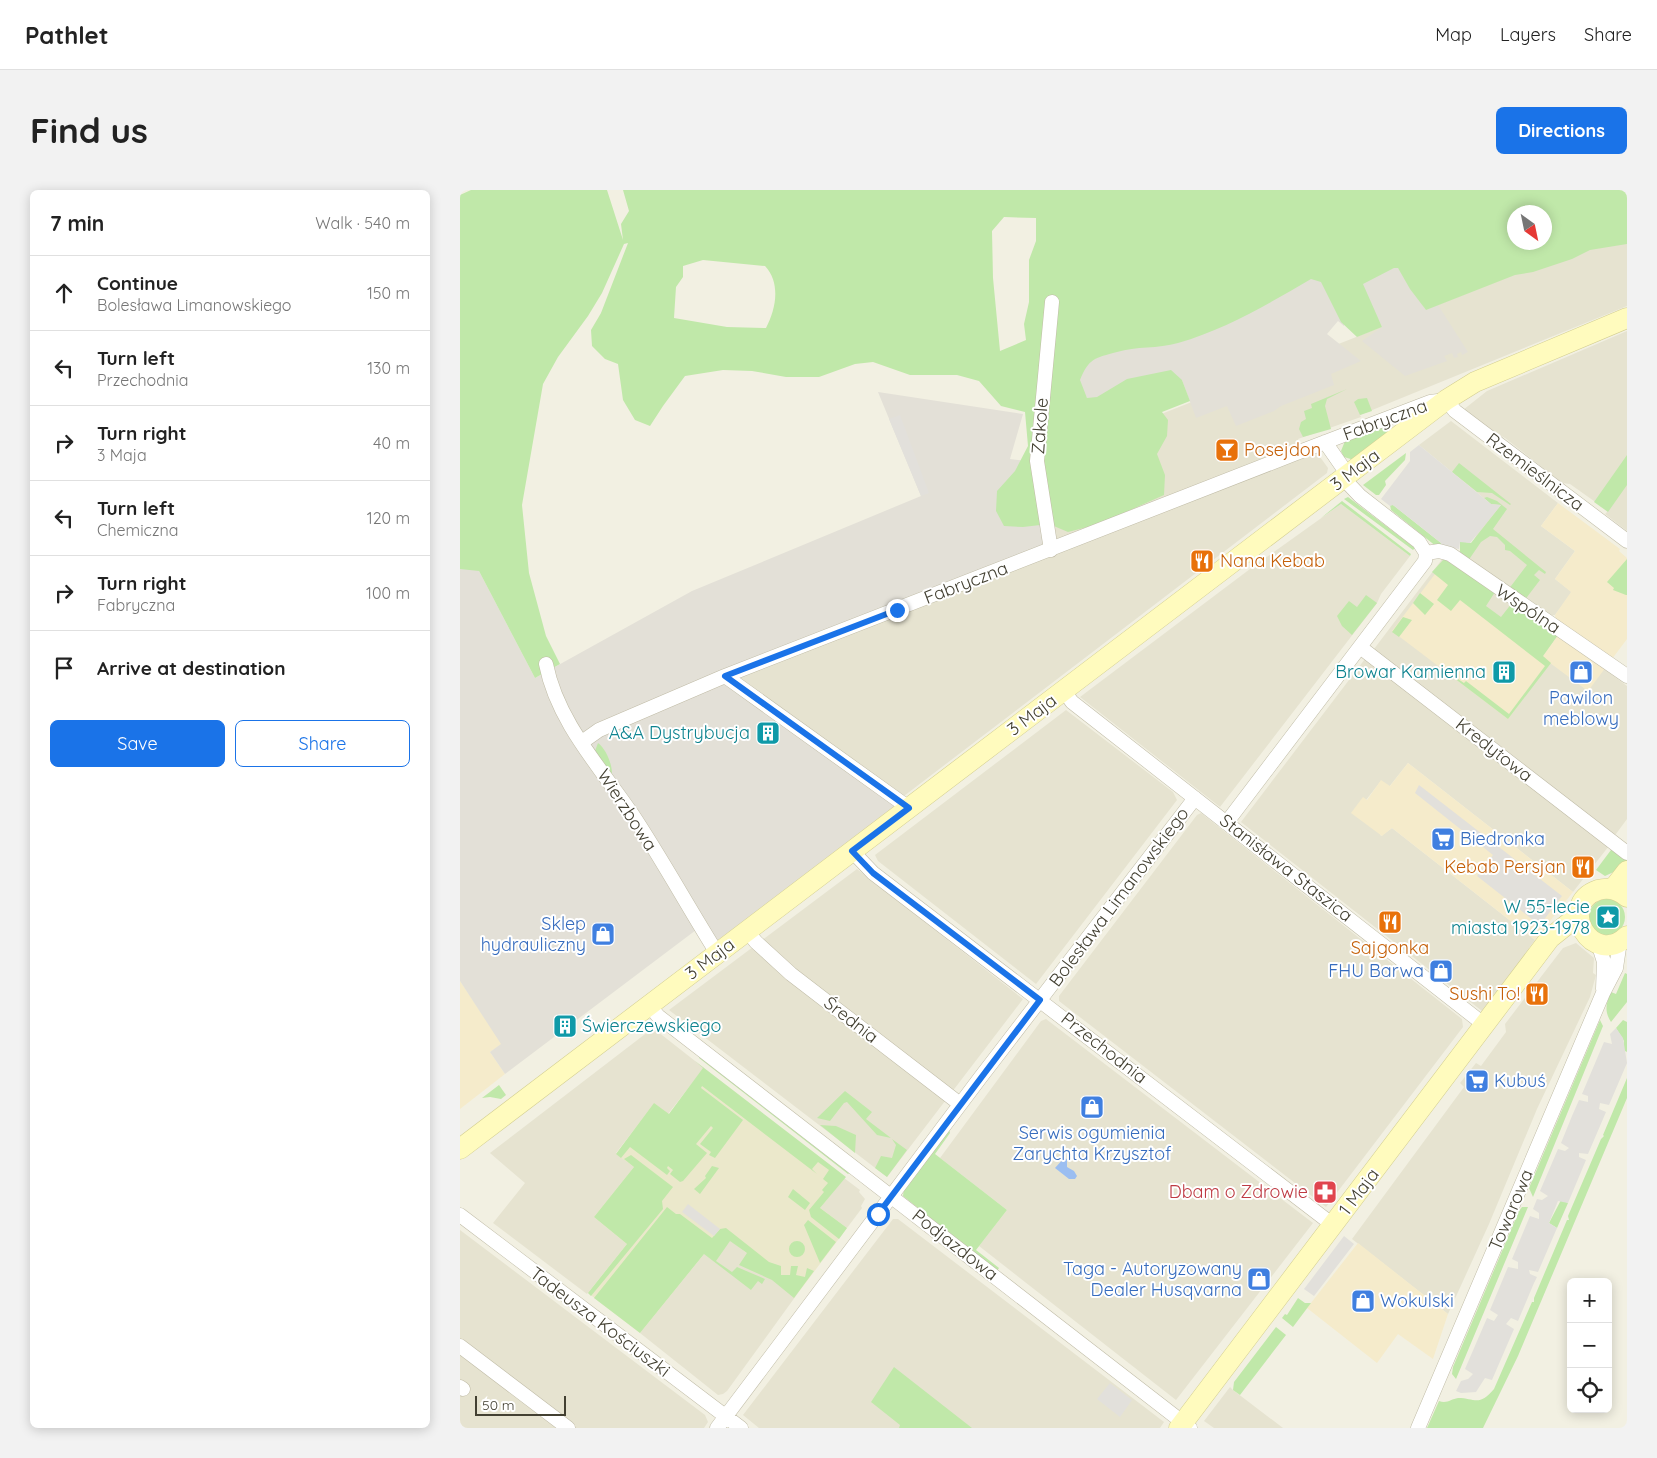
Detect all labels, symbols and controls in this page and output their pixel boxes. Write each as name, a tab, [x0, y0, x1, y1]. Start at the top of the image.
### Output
text: Pathlet	[25, 20, 109, 50]
text: Map	[1435, 23, 1472, 46]
text: Layers	[1500, 23, 1556, 46]
text: Share	[1584, 23, 1632, 46]
button: Directions	[1496, 107, 1627, 154]
text: Find us	[30, 108, 148, 152]
north arrow	[1507, 205, 1552, 250]
text: 7 min	[50, 210, 104, 236]
text: Walk · 540 m	[315, 213, 410, 233]
text: Continue	[97, 271, 178, 295]
icon: ahead	[50, 279, 78, 307]
text: 150 m	[367, 283, 410, 303]
text: Bolesława Limanowskiego	[97, 295, 291, 315]
text: Turn left	[97, 346, 175, 370]
icon: left	[50, 354, 78, 382]
text: 130 m	[367, 358, 410, 378]
text: Przechodnia	[97, 370, 188, 390]
street label: Fabryczna	[1340, 394, 1430, 445]
street label: Zakole	[1026, 397, 1053, 455]
text: Turn right	[97, 421, 186, 445]
street label: Rzemieślnicza	[1482, 427, 1589, 516]
icon: right	[50, 429, 78, 457]
text: 40 m	[373, 433, 410, 453]
bar icon: Posejdon	[1214, 437, 1240, 463]
place label: Posejdon	[1244, 438, 1321, 461]
street label: 3 Maja	[1325, 444, 1384, 496]
text: 3 Maja	[97, 445, 147, 465]
text: Turn left	[97, 496, 175, 520]
icon: left	[50, 504, 78, 532]
text: 120 m	[367, 508, 410, 528]
text: Chemiczna	[97, 520, 179, 540]
restaurant icon: Nana Kebab	[1189, 548, 1215, 574]
place label: Nana Kebab	[1220, 549, 1325, 572]
street label: Fabryczna	[921, 556, 1011, 609]
text: Turn right	[97, 571, 186, 595]
icon: right	[50, 579, 78, 607]
street label: Wspólna	[1492, 579, 1565, 639]
text: 100 m	[366, 583, 410, 603]
text: Fabryczna	[97, 595, 175, 615]
route end	[886, 599, 909, 622]
icon: arrive	[50, 654, 78, 682]
text: Arrive at destination	[97, 656, 286, 680]
building icon: Browar Kamienna	[1491, 659, 1517, 685]
shop icon: Pawilon meblowy	[1568, 659, 1594, 685]
place label: Browar Kamienna	[1335, 660, 1486, 683]
place label: Pawilon meblowy	[1543, 686, 1619, 730]
street label: 3 Maja	[1002, 689, 1061, 741]
street label: Kredytowa	[1451, 712, 1537, 787]
button: Save	[50, 720, 225, 767]
button: Share	[235, 720, 410, 767]
building icon: A&A Dystrybucja	[755, 720, 781, 746]
place label: A&A Dystrybucja	[609, 721, 750, 744]
street label: Wierzbowa	[592, 764, 662, 855]
street label: Bolesława Limanowskiego	[1044, 802, 1194, 991]
street label: Stanisława Staszica	[1215, 809, 1357, 927]
supermarket icon: Biedronka	[1430, 826, 1456, 852]
place label: Biedronka	[1460, 827, 1545, 850]
restaurant icon: Kebab Persjan	[1570, 854, 1596, 880]
place label: Kebab Persjan	[1444, 855, 1566, 878]
place label: W 55-lecie miasta 1923-1978	[1451, 895, 1590, 939]
place icon: W 55-lecie miasta 1923-1978	[1595, 904, 1621, 930]
restaurant icon: Sajgonka	[1377, 909, 1403, 935]
place label: Sklep hydrauliczny	[481, 912, 586, 956]
shop icon: Sklep hydrauliczny	[590, 921, 616, 947]
street label: 3 Maja	[680, 933, 739, 985]
place label: Sajgonka	[1351, 936, 1429, 959]
shop icon: FHU Barwa	[1428, 958, 1454, 984]
place label: FHU Barwa	[1328, 959, 1424, 982]
restaurant icon: Sushi To!	[1524, 981, 1550, 1007]
place label: Sushi To!	[1449, 982, 1520, 1005]
street label: Średnia	[819, 991, 883, 1048]
street label: Przechodnia	[1057, 1007, 1152, 1088]
building icon: Świerczewskiego	[552, 1013, 578, 1039]
place label: Świerczewskiego	[582, 1014, 721, 1037]
supermarket icon: Kubuś	[1464, 1068, 1490, 1094]
place label: Kubuś	[1494, 1069, 1546, 1092]
shop icon: Serwis ogumienia Zarychta Krzysztof	[1079, 1094, 1105, 1120]
place label: Serwis ogumienia Zarychta Krzysztof	[1012, 1121, 1172, 1165]
street label: 1 Maja	[1333, 1164, 1384, 1220]
street label: Towarowa	[1483, 1166, 1538, 1254]
pharmacy icon: Dbam o Zdrowie	[1312, 1179, 1338, 1205]
place label: Dbam o Zdrowie	[1169, 1180, 1308, 1203]
route start	[867, 1203, 890, 1226]
street label: Podjazdowa	[908, 1204, 1003, 1285]
place label: Taga - Autoryzowany Dealer Husqvarna	[1063, 1257, 1242, 1301]
street label: Tadeusza Kościuszki	[526, 1261, 675, 1382]
shop icon: Taga - Autoryzowany Dealer Husqvarna	[1246, 1266, 1272, 1292]
map controls	[1567, 1278, 1612, 1413]
button: +	[1567, 1278, 1612, 1323]
shop icon: Wokulski	[1350, 1288, 1376, 1314]
place label: Wokulski	[1380, 1289, 1454, 1312]
button: −	[1567, 1323, 1612, 1368]
button: locate	[1567, 1368, 1612, 1413]
scale bar	[475, 1393, 566, 1416]
text: 50 m	[482, 1396, 515, 1414]

